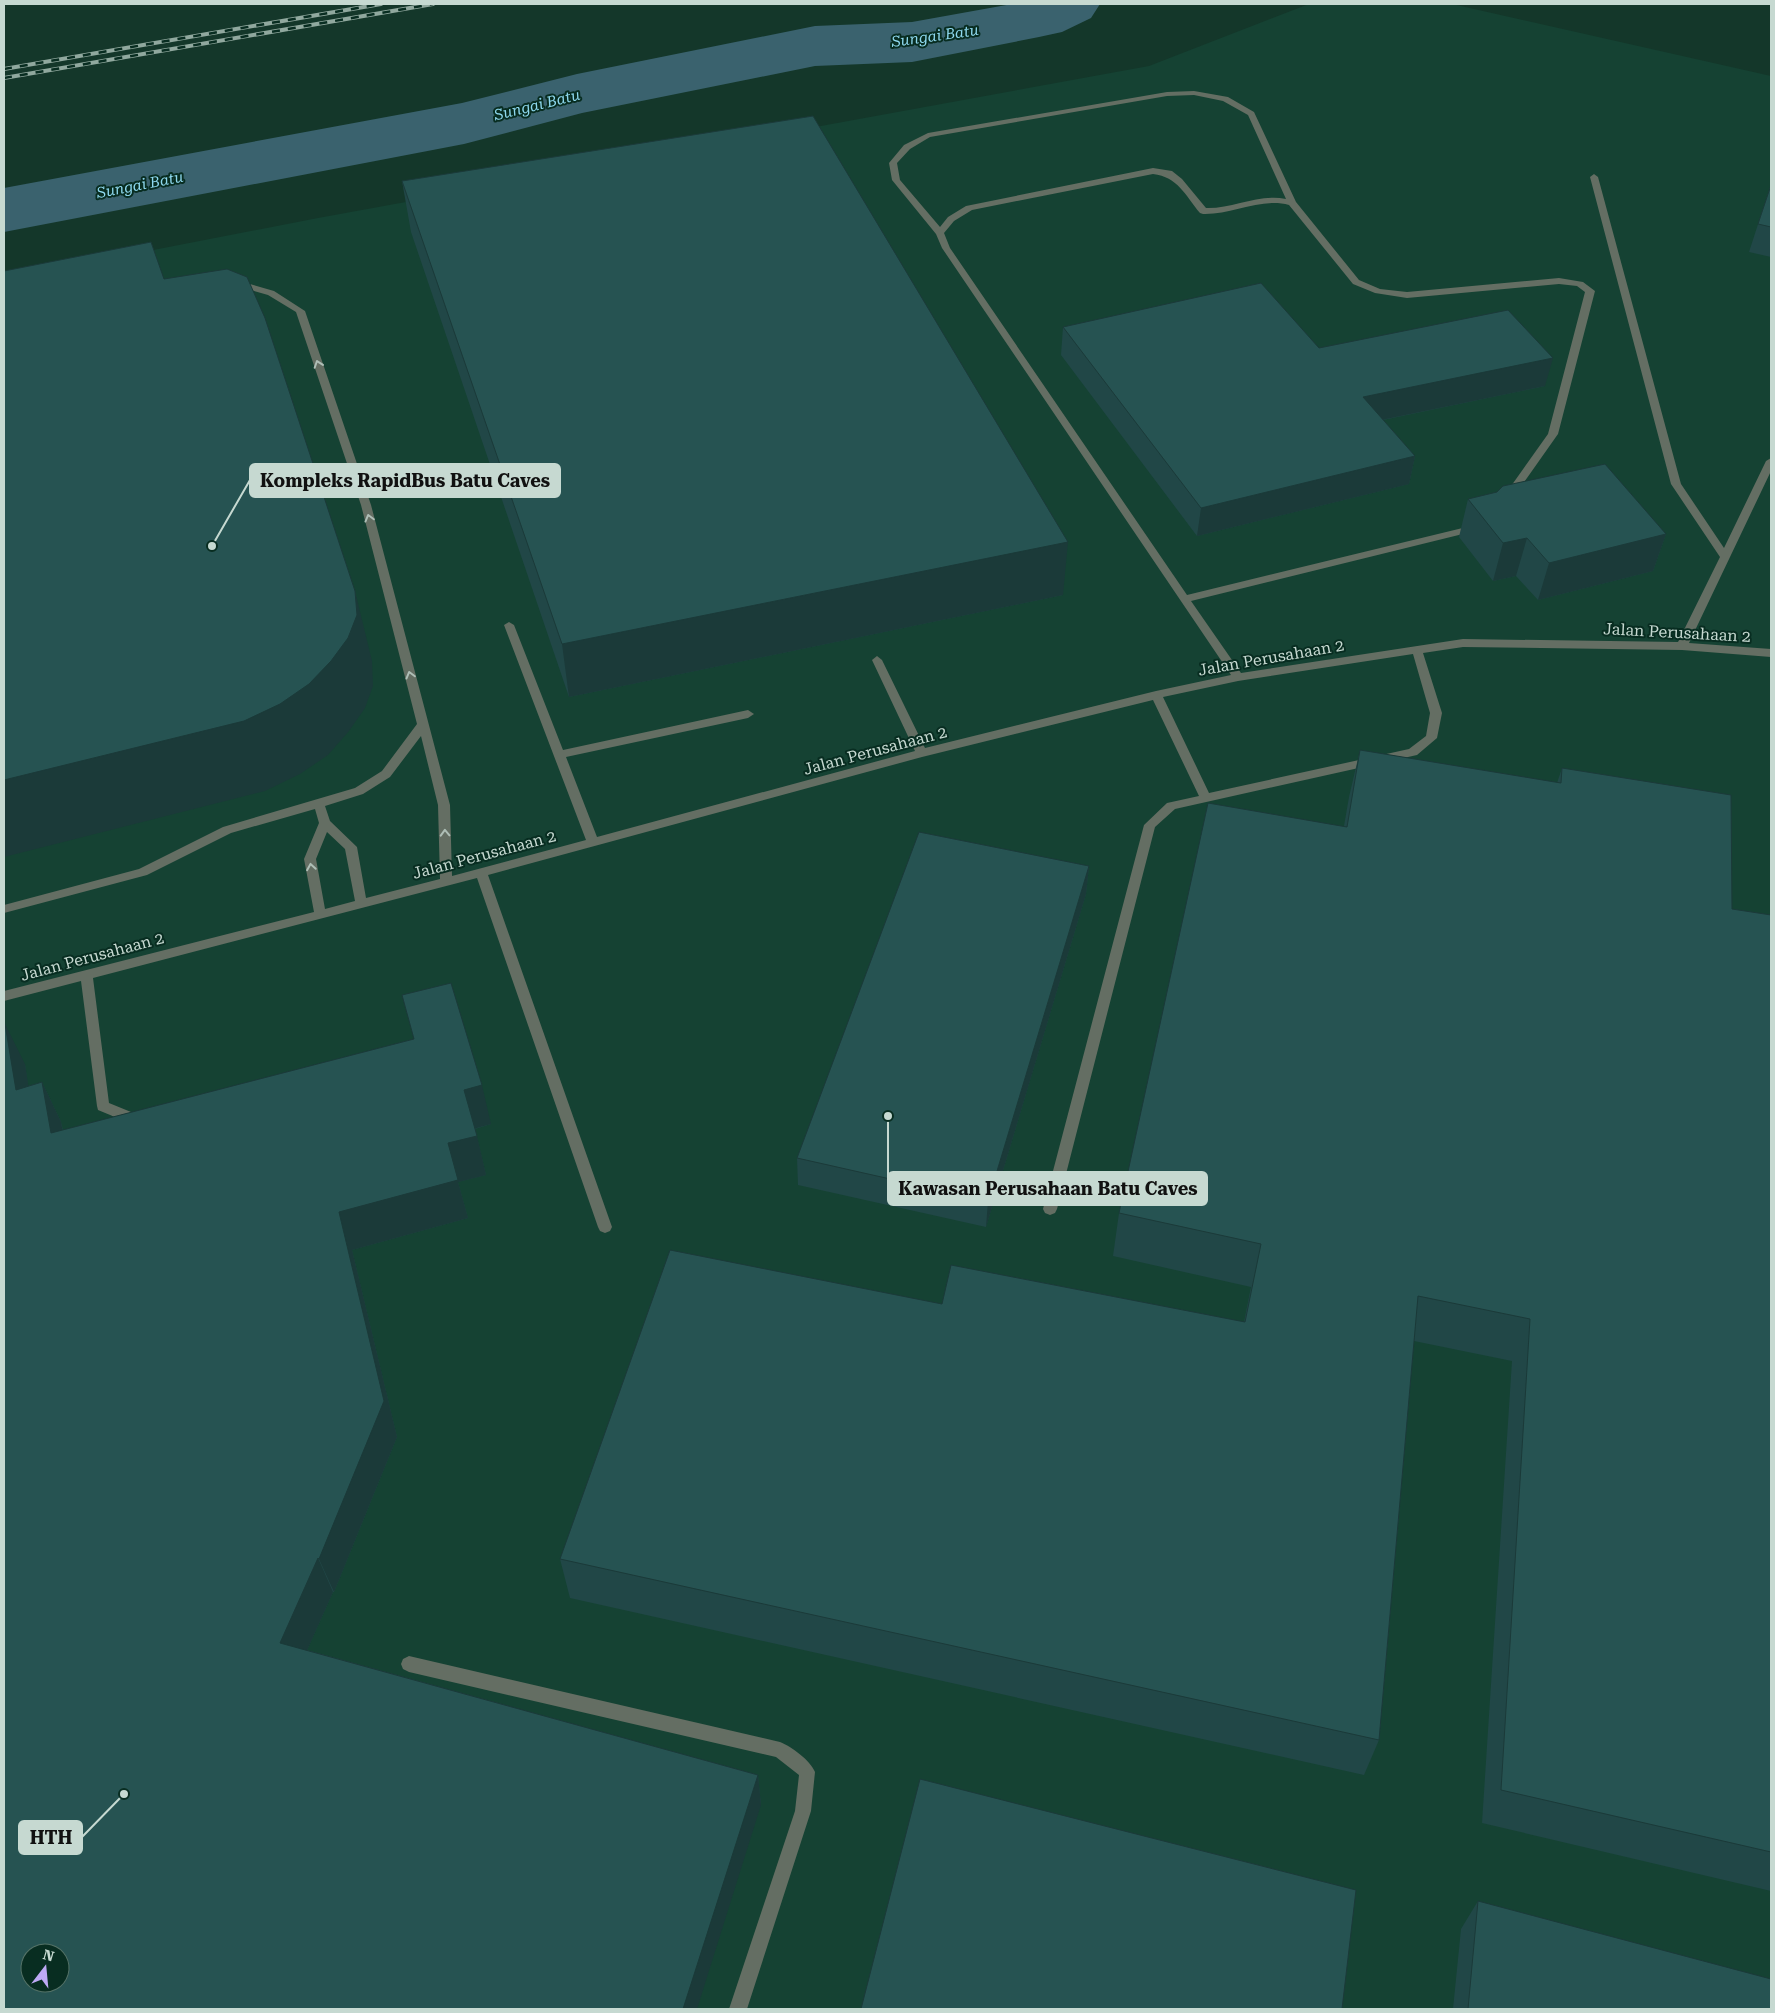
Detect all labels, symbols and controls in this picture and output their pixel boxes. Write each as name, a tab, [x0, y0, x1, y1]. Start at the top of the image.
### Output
water label: Sungai Batu	[889, 21, 980, 51]
water label: Sungai Batu	[491, 86, 582, 125]
water label: Sungai Batu	[94, 168, 185, 202]
one-way arrow	[313, 360, 323, 368]
callout: Kompleks RapidBus Batu Caves	[250, 464, 560, 497]
text: Kompleks RapidBus Batu Caves	[260, 470, 550, 491]
one-way arrow	[364, 513, 375, 522]
street label: Jalan Perusahaan 2	[1603, 619, 1751, 646]
street label: Jalan Perusahaan 2	[1197, 635, 1345, 680]
one-way arrow	[405, 671, 416, 680]
street label: Jalan Perusahaan 2	[801, 722, 949, 779]
street label: Jalan Perusahaan 2	[410, 826, 558, 883]
one-way arrow	[439, 829, 450, 837]
one-way arrow	[307, 863, 317, 871]
street label: Jalan Perusahaan 2	[18, 928, 166, 985]
callout: Kawasan Perusahaan Batu Caves	[888, 1172, 1207, 1205]
text: Kawasan Perusahaan Batu Caves	[898, 1178, 1198, 1199]
callout: HTH	[19, 1821, 82, 1854]
text: HTH	[30, 1827, 72, 1848]
north arrow	[20, 1943, 70, 1993]
text: N	[41, 1946, 56, 1965]

